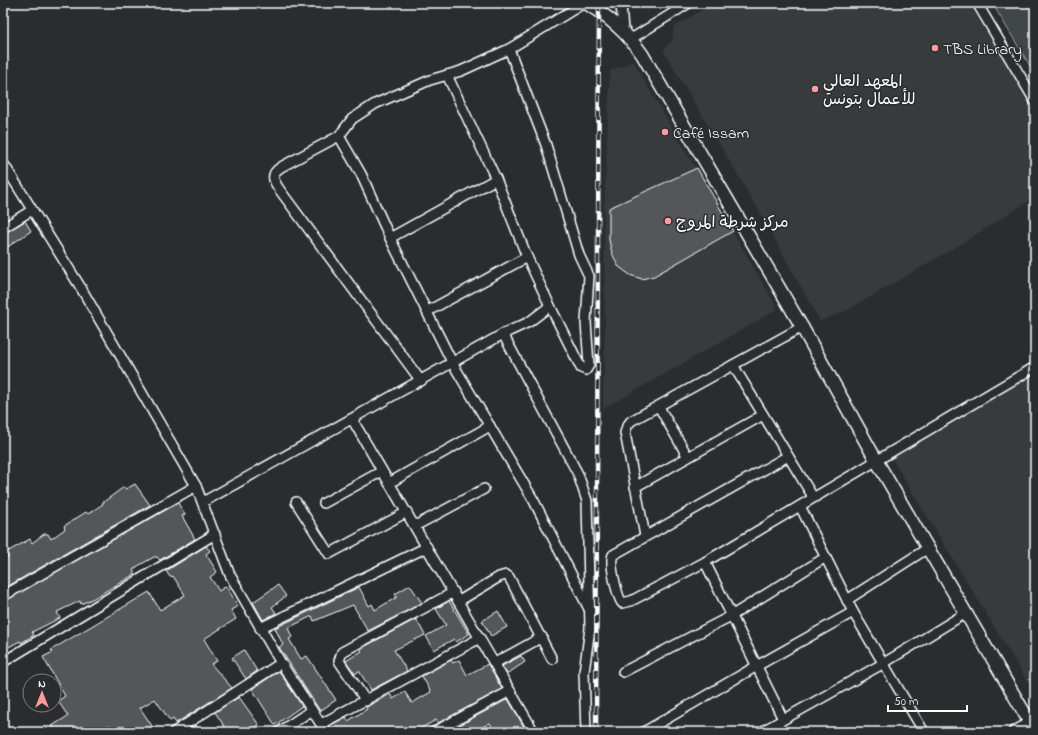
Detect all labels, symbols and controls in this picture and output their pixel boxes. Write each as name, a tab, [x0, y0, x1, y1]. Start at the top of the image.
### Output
place label: TBS Library	[943, 38, 1022, 62]
marker: TBS Library	[930, 43, 940, 53]
place label: المعهد العالي للأعمال بتونس	[823, 70, 916, 112]
marker: المعهد العالي للأعمال بتونس	[810, 84, 820, 94]
place label: Café Issam	[673, 122, 749, 146]
marker: Café Issam	[660, 127, 670, 137]
place label: مركز شرطة المروج	[676, 211, 788, 235]
marker: مركز شرطة المروج	[663, 216, 673, 226]
north arrow	[22, 673, 62, 713]
text: N	[38, 676, 46, 692]
scale bar	[888, 687, 967, 713]
text: 50 m	[894, 693, 918, 711]

